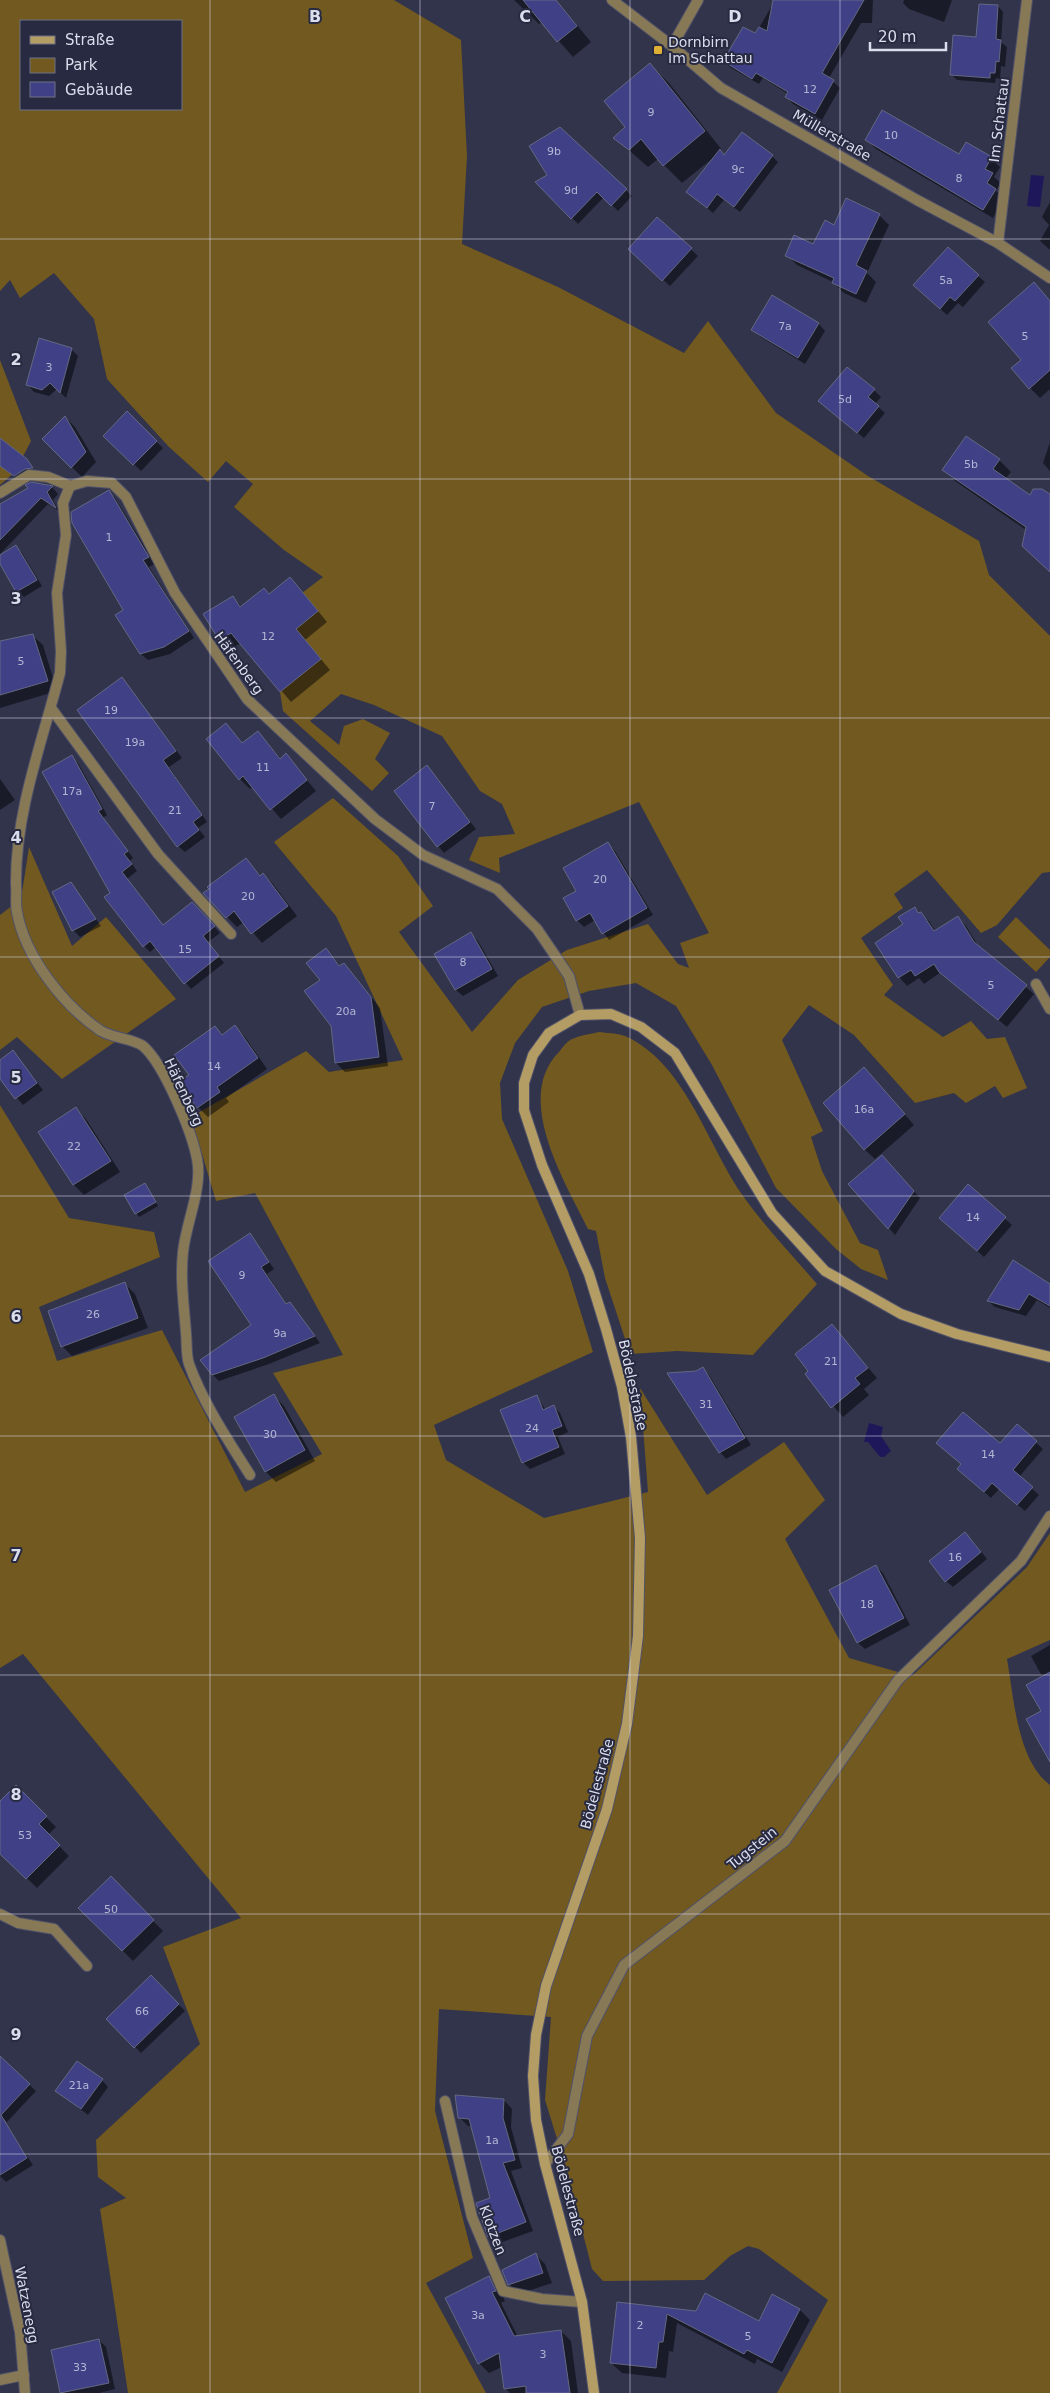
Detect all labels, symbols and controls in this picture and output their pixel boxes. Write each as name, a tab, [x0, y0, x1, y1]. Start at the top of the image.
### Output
text: B	[309, 7, 321, 26]
text: C	[519, 7, 531, 26]
text: D	[728, 7, 742, 26]
legend	[20, 20, 182, 110]
scale bar	[870, 20, 946, 52]
text: 20 m	[878, 28, 916, 46]
text: Straße	[65, 31, 114, 49]
place label: Dornbirn Im Schattau	[668, 34, 753, 66]
marker: Dornbirn Im Schattau	[652, 44, 664, 56]
text: Park	[65, 56, 98, 74]
street label: Im Schattau	[986, 77, 1012, 163]
text: Gebäude	[65, 81, 133, 99]
house number: 12	[803, 83, 817, 96]
house number: 9	[648, 106, 655, 119]
street label: Müllerstraße	[790, 106, 874, 164]
house number: 10	[884, 129, 898, 142]
house number: 9b	[547, 145, 561, 158]
house number: 9c	[731, 163, 745, 176]
house number: 8	[956, 172, 963, 185]
house number: 9d	[564, 184, 578, 197]
house number: 5a	[939, 274, 953, 287]
house number: 7a	[778, 320, 792, 333]
house number: 5	[1022, 330, 1029, 343]
text: 2	[10, 350, 22, 369]
house number: 3	[46, 361, 53, 374]
house number: 5d	[838, 393, 852, 406]
house number: 5b	[964, 458, 978, 471]
house number: 1	[106, 531, 113, 544]
text: 3	[10, 589, 22, 608]
street label: Häfenberg	[211, 629, 267, 697]
house number: 12	[261, 630, 275, 643]
house number: 5	[18, 655, 25, 668]
house number: 19	[104, 704, 118, 717]
house number: 19a	[125, 736, 145, 749]
house number: 11	[256, 761, 270, 774]
house number: 17a	[62, 785, 82, 798]
house number: 7	[429, 800, 436, 813]
house number: 21	[168, 804, 182, 817]
text: 4	[10, 828, 22, 847]
house number: 20	[593, 873, 607, 886]
house number: 20	[241, 890, 255, 903]
house number: 15	[178, 943, 192, 956]
house number: 8	[460, 956, 467, 969]
house number: 5	[988, 979, 995, 992]
house number: 20a	[336, 1005, 356, 1018]
street label: Häfenberg	[161, 1055, 207, 1129]
house number: 14	[207, 1060, 221, 1073]
text: 5	[10, 1068, 22, 1087]
house number: 16a	[854, 1103, 874, 1116]
house number: 22	[67, 1140, 81, 1153]
house number: 14	[966, 1211, 980, 1224]
house number: 9	[239, 1269, 246, 1282]
text: 6	[10, 1307, 22, 1326]
house number: 26	[86, 1308, 100, 1321]
house number: 9a	[273, 1327, 287, 1340]
street label: Bödelestraße	[616, 1338, 650, 1432]
house number: 21	[824, 1355, 838, 1368]
house number: 31	[699, 1398, 713, 1411]
house number: 24	[525, 1422, 539, 1435]
house number: 30	[263, 1428, 277, 1441]
house number: 14	[981, 1448, 995, 1461]
text: 7	[10, 1546, 22, 1565]
house number: 16	[948, 1551, 962, 1564]
house number: 18	[860, 1598, 874, 1611]
street label: Bödelestraße	[577, 1737, 617, 1831]
text: 8	[10, 1785, 22, 1804]
street label: Tugstein	[724, 1823, 780, 1873]
house number: 53	[18, 1829, 32, 1842]
house number: 50	[104, 1903, 118, 1916]
house number: 66	[135, 2005, 149, 2018]
text: 9	[10, 2025, 22, 2044]
house number: 21a	[69, 2079, 89, 2092]
house number: 1a	[485, 2134, 499, 2147]
street label: Bödelestraße	[548, 2144, 588, 2238]
street label: Klotzen	[476, 2203, 510, 2257]
street label: Watzenegg	[12, 2265, 42, 2345]
house number: 3a	[471, 2309, 485, 2322]
house number: 2	[637, 2319, 644, 2332]
house number: 5	[745, 2330, 752, 2343]
house number: 3	[540, 2348, 547, 2361]
house number: 33	[73, 2361, 87, 2374]

